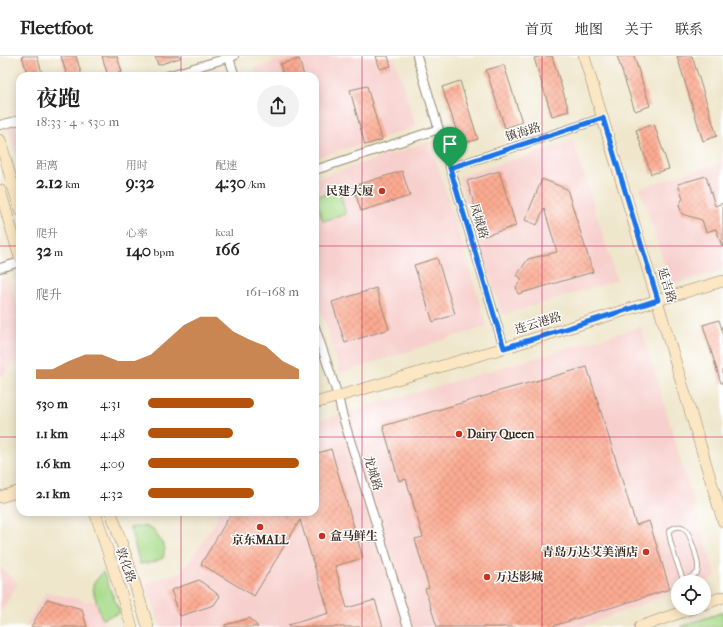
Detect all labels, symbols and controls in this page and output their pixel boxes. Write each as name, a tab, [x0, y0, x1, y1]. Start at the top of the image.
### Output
text: Fleetfoot	[20, 17, 93, 39]
text: 首页	[525, 21, 553, 38]
text: 地图	[575, 21, 603, 38]
text: 关于	[625, 21, 653, 38]
text: 联系	[675, 21, 703, 38]
button: share	[257, 85, 299, 127]
text: 夜跑	[36, 86, 80, 112]
text: 18:33 · 4 × 530 m	[36, 114, 119, 129]
street label: 镇海路	[504, 120, 542, 144]
pin	[433, 127, 467, 168]
icon: arrive	[439, 133, 461, 155]
text: 距离	[36, 159, 58, 172]
text: 用时	[126, 159, 148, 172]
text: 配速	[215, 159, 237, 172]
text: 2.12	[36, 172, 63, 192]
text: 9:32	[126, 172, 154, 192]
text: 4:30	[215, 172, 246, 192]
text: km	[63, 178, 80, 191]
text: /km	[246, 178, 266, 191]
place label: 民建大厦	[326, 184, 374, 198]
marker: 民建大厦	[377, 186, 387, 196]
street label: 凤城路	[467, 202, 491, 240]
text: kcal	[215, 226, 234, 239]
text: 爬升	[36, 227, 58, 240]
text: 心率	[126, 227, 148, 240]
text: 166	[215, 239, 240, 259]
text: 32	[36, 240, 52, 260]
text: 140	[126, 240, 151, 260]
text: m	[52, 246, 63, 259]
text: bpm	[151, 246, 174, 259]
street label: 延吉路	[655, 266, 679, 304]
text: 161–168 m	[245, 284, 299, 299]
text: 爬升	[36, 287, 62, 302]
street label: 连云港路	[513, 309, 563, 337]
text: 530 m	[36, 396, 68, 411]
text: 4:31	[100, 396, 121, 411]
text: 1.1 km	[36, 426, 68, 441]
text: 4:48	[100, 426, 125, 441]
place label: Dairy Queen	[467, 427, 535, 442]
marker: Dairy Queen	[454, 429, 464, 439]
street label: 龙城路	[361, 454, 385, 492]
text: 1.6 km	[36, 456, 70, 471]
text: 4:09	[100, 456, 125, 471]
text: 2.1 km	[36, 486, 70, 501]
text: 4:32	[100, 486, 123, 501]
marker: 京东MALL	[255, 522, 265, 532]
place label: 盒马鲜生	[330, 529, 378, 543]
marker: 盒马鲜生	[317, 531, 327, 541]
place label: 京东MALL	[231, 533, 289, 547]
place label: 青岛万达艾美酒店	[542, 545, 638, 559]
street label: 敦化路	[114, 546, 138, 584]
marker: 青岛万达艾美酒店	[641, 547, 651, 557]
place label: 万达影城	[495, 570, 543, 584]
marker: 万达影城	[482, 572, 492, 582]
map controls	[671, 575, 711, 615]
button: locate	[671, 575, 711, 615]

